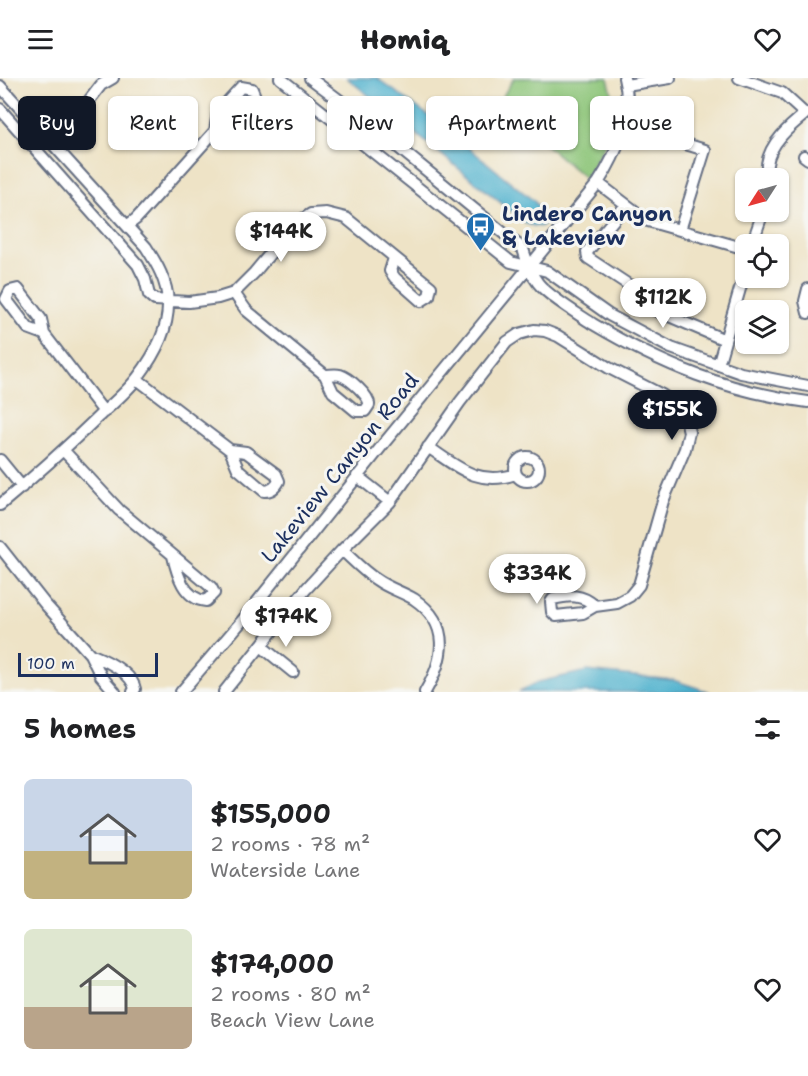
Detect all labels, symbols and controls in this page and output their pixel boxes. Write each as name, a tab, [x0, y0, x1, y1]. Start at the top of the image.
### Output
text: Homiq	[360, 21, 448, 58]
icon: menu	[24, 23, 57, 56]
icon: heart	[751, 23, 784, 56]
chip: Buy	[18, 96, 96, 150]
chip: Rent	[108, 96, 198, 150]
chip: Filters	[210, 96, 315, 150]
chip: New	[327, 96, 414, 150]
chip: Apartment	[426, 96, 578, 150]
chip: House	[590, 96, 694, 150]
north arrow	[735, 168, 789, 222]
map controls	[735, 168, 789, 354]
place label: Lindero Canyon & Lakeview	[502, 200, 672, 252]
bus stop icon: Lindero Canyon & Lakeview	[465, 210, 497, 252]
pin: $144K	[239, 212, 323, 263]
text: $144K	[249, 218, 313, 244]
button: locate	[735, 234, 789, 288]
pin: $112K	[621, 278, 705, 329]
text: $112K	[634, 284, 692, 310]
button: layers	[735, 300, 789, 354]
street label: Lakeview Canyon Road	[255, 367, 425, 569]
pin: $155K	[630, 390, 714, 441]
text: $155K	[642, 396, 702, 422]
pin: $334K	[495, 554, 579, 605]
text: $334K	[503, 560, 571, 586]
pin: $174K	[244, 597, 328, 648]
text: $174K	[254, 603, 318, 629]
scale bar	[18, 650, 158, 678]
text: 100 m	[27, 653, 75, 674]
text: 5 homes	[24, 711, 136, 746]
icon: filters	[751, 712, 784, 745]
text: $155,000	[210, 796, 331, 831]
icon: home	[72, 803, 144, 875]
icon: heart	[751, 823, 784, 856]
text: 2 rooms · 78 m²	[210, 831, 370, 857]
text: Waterside Lane	[210, 857, 360, 883]
text: $174,000	[210, 946, 334, 981]
icon: home	[72, 953, 144, 1025]
icon: heart	[751, 973, 784, 1006]
text: 2 rooms · 80 m²	[210, 981, 371, 1007]
text: Beach View Lane	[210, 1007, 375, 1033]

